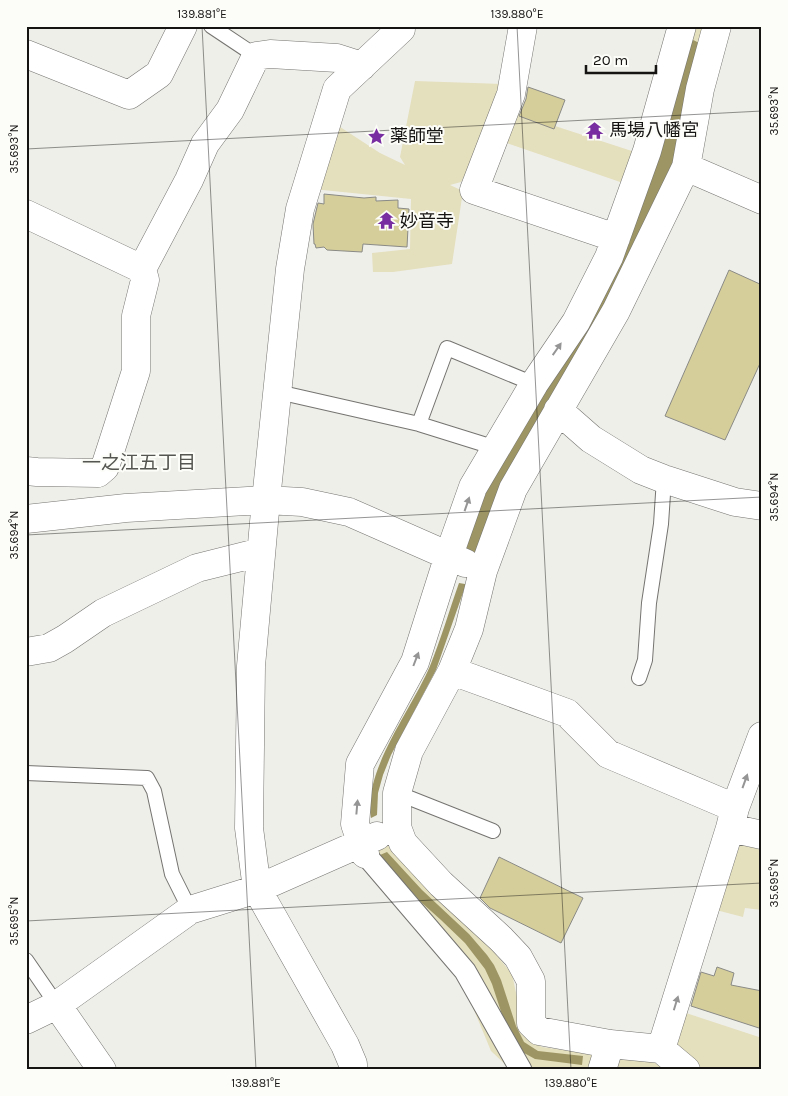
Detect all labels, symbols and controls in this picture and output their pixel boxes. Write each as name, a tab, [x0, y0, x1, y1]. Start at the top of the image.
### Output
text: 139.881°E	[177, 7, 227, 21]
text: 139.880°E	[491, 7, 543, 21]
scale bar	[586, 42, 656, 74]
text: 20 m	[593, 51, 628, 69]
text: 35.693°N	[767, 86, 781, 136]
place label: 馬場八幡宮	[609, 119, 699, 141]
temple icon: 馬場八幡宮	[585, 120, 605, 140]
text: 35.693°N	[7, 124, 21, 174]
place label: 薬師堂	[390, 125, 444, 147]
place icon: 薬師堂	[366, 126, 386, 146]
place label: 妙音寺	[400, 210, 454, 232]
temple icon: 妙音寺	[376, 211, 396, 231]
one-way arrow	[552, 343, 562, 356]
district label: 一之江五丁目	[82, 452, 196, 474]
text: 35.694°N	[767, 473, 781, 521]
one-way arrow	[464, 497, 471, 512]
text: 35.694°N	[7, 511, 21, 559]
one-way arrow	[413, 651, 420, 666]
one-way arrow	[741, 773, 749, 788]
one-way arrow	[353, 799, 361, 815]
text: 35.695°N	[767, 859, 781, 907]
text: 35.695°N	[7, 897, 21, 945]
one-way arrow	[672, 995, 680, 1010]
text: 139.881°E	[231, 1076, 281, 1090]
text: 139.880°E	[545, 1076, 597, 1090]

